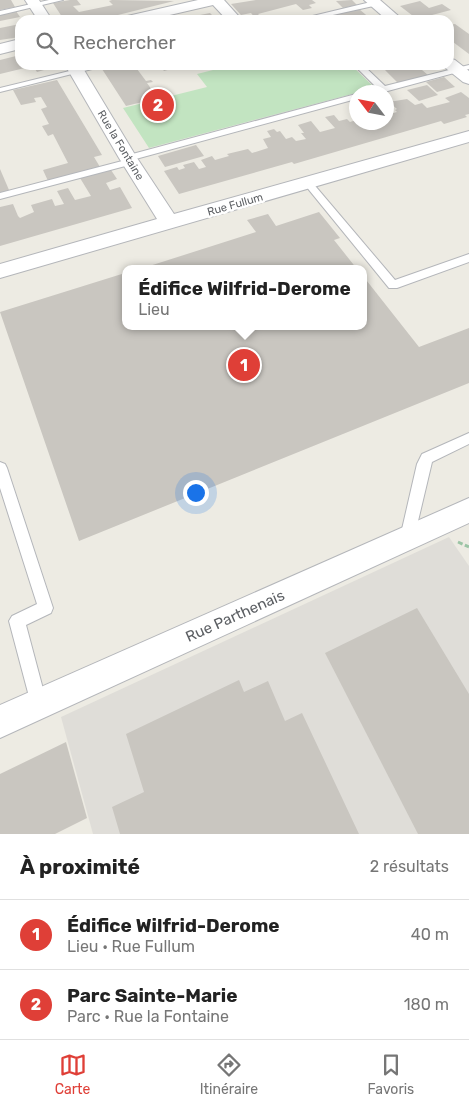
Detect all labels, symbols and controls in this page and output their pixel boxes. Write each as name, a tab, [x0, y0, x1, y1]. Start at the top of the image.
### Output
search box	[15, 15, 454, 70]
icon: search	[33, 29, 61, 57]
text: Rechercher	[73, 31, 176, 54]
north arrow	[349, 85, 394, 130]
pin: 2	[142, 86, 174, 124]
street label: Rue la Fontaine	[95, 108, 147, 183]
street label: Rue Fullum	[206, 190, 265, 219]
popup	[122, 265, 367, 330]
text: Édifice Wilfrid-Derome	[138, 277, 351, 300]
text: Lieu	[138, 300, 170, 319]
pin: 1	[228, 346, 260, 384]
your location	[183, 480, 209, 506]
street label: Rue Parthenais	[183, 586, 288, 646]
text: À proximité	[20, 854, 140, 879]
text: 2 résultats	[370, 857, 449, 876]
text: Édifice Wilfrid-Derome	[67, 914, 280, 937]
text: 1	[32, 925, 40, 944]
text: 40 m	[411, 925, 449, 944]
text: Lieu · Rue Fullum	[67, 937, 195, 956]
text: Parc Sainte-Marie	[67, 984, 237, 1007]
text: 2	[31, 995, 41, 1014]
text: 180 m	[404, 995, 449, 1014]
text: Parc · Rue la Fontaine	[67, 1007, 229, 1026]
tab: Carte	[55, 1051, 90, 1098]
tab: Itinéraire	[200, 1051, 258, 1098]
tab: Favoris	[368, 1051, 414, 1098]

